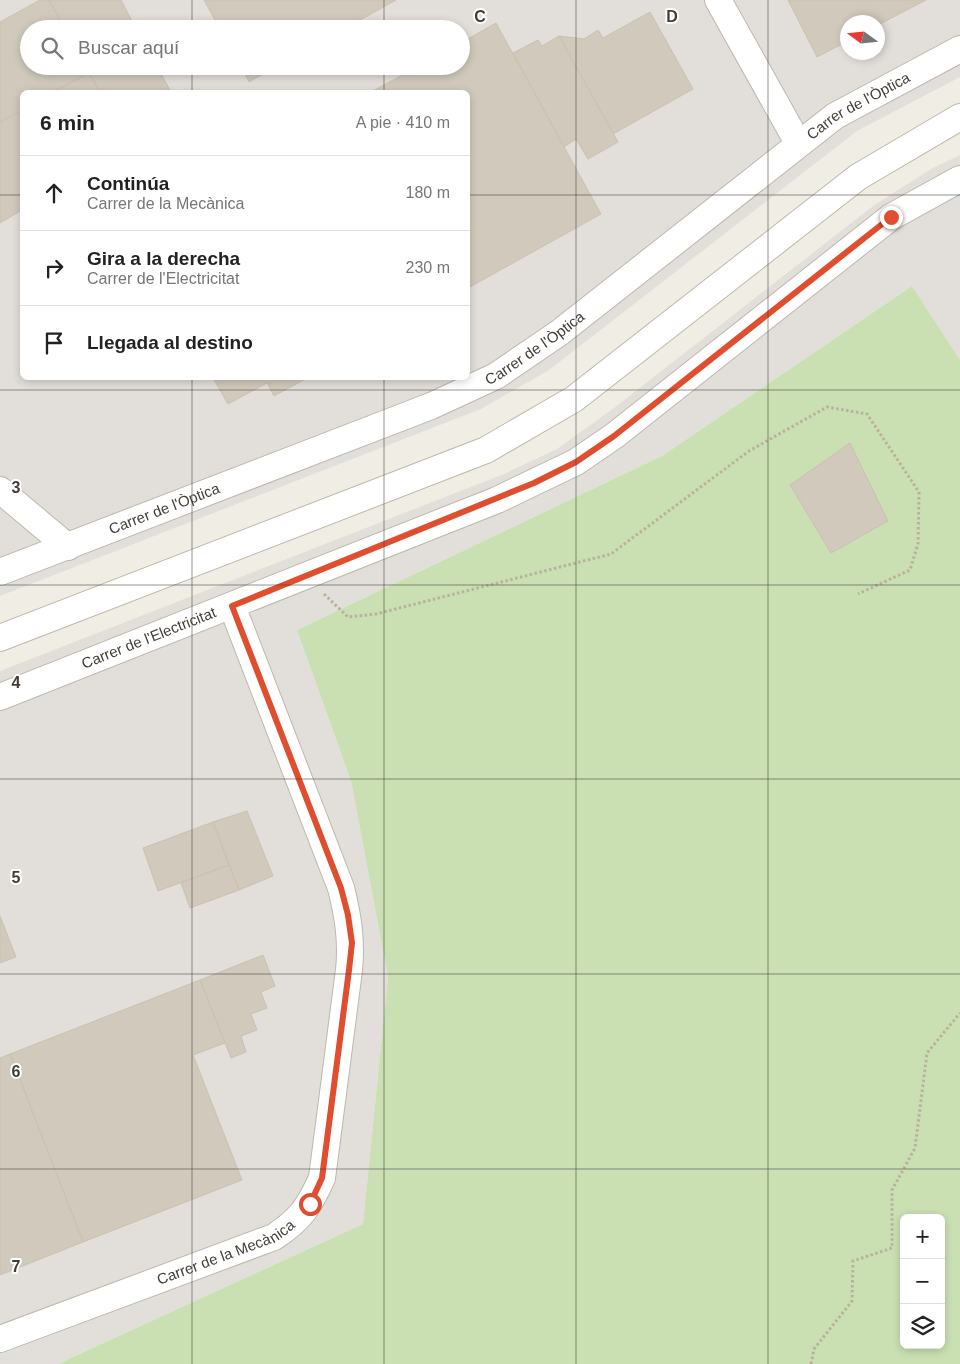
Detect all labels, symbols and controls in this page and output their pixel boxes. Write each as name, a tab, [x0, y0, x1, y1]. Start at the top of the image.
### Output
text: C	[474, 8, 486, 25]
text: D	[666, 8, 678, 25]
north arrow	[840, 15, 885, 60]
search box	[20, 20, 470, 75]
icon: search	[38, 34, 66, 62]
text: Buscar aquí	[78, 37, 179, 58]
street label: Carrer de l'Òptica	[803, 68, 913, 143]
text: 6 min	[40, 111, 95, 134]
text: A pie · 410 m	[356, 114, 450, 131]
text: Continúa	[87, 173, 169, 194]
icon: ahead	[40, 179, 68, 207]
text: 180 m	[406, 184, 450, 201]
text: Carrer de la Mecànica	[87, 195, 244, 212]
route end	[880, 206, 903, 229]
text: Gira a la derecha	[87, 248, 240, 269]
icon: right	[40, 254, 68, 282]
text: 230 m	[406, 259, 450, 276]
text: Carrer de l'Electricitat	[87, 270, 239, 287]
street label: Carrer de l'Òptica	[482, 307, 588, 388]
icon: arrive	[40, 329, 68, 357]
text: Llegada al destino	[87, 332, 253, 353]
text: 3	[12, 479, 21, 496]
street label: Carrer de l'Òptica	[106, 479, 222, 537]
street label: Carrer de l'Electricitat	[79, 603, 219, 672]
text: 4	[12, 674, 21, 691]
text: 5	[12, 869, 21, 886]
text: 6	[12, 1063, 21, 1080]
route start	[299, 1193, 322, 1216]
map controls	[900, 1214, 945, 1349]
button: +	[900, 1214, 945, 1259]
street label: Carrer de la Mecànica	[154, 1216, 298, 1288]
text: 7	[12, 1258, 21, 1275]
button: −	[900, 1259, 945, 1304]
button: layers	[900, 1304, 945, 1349]

